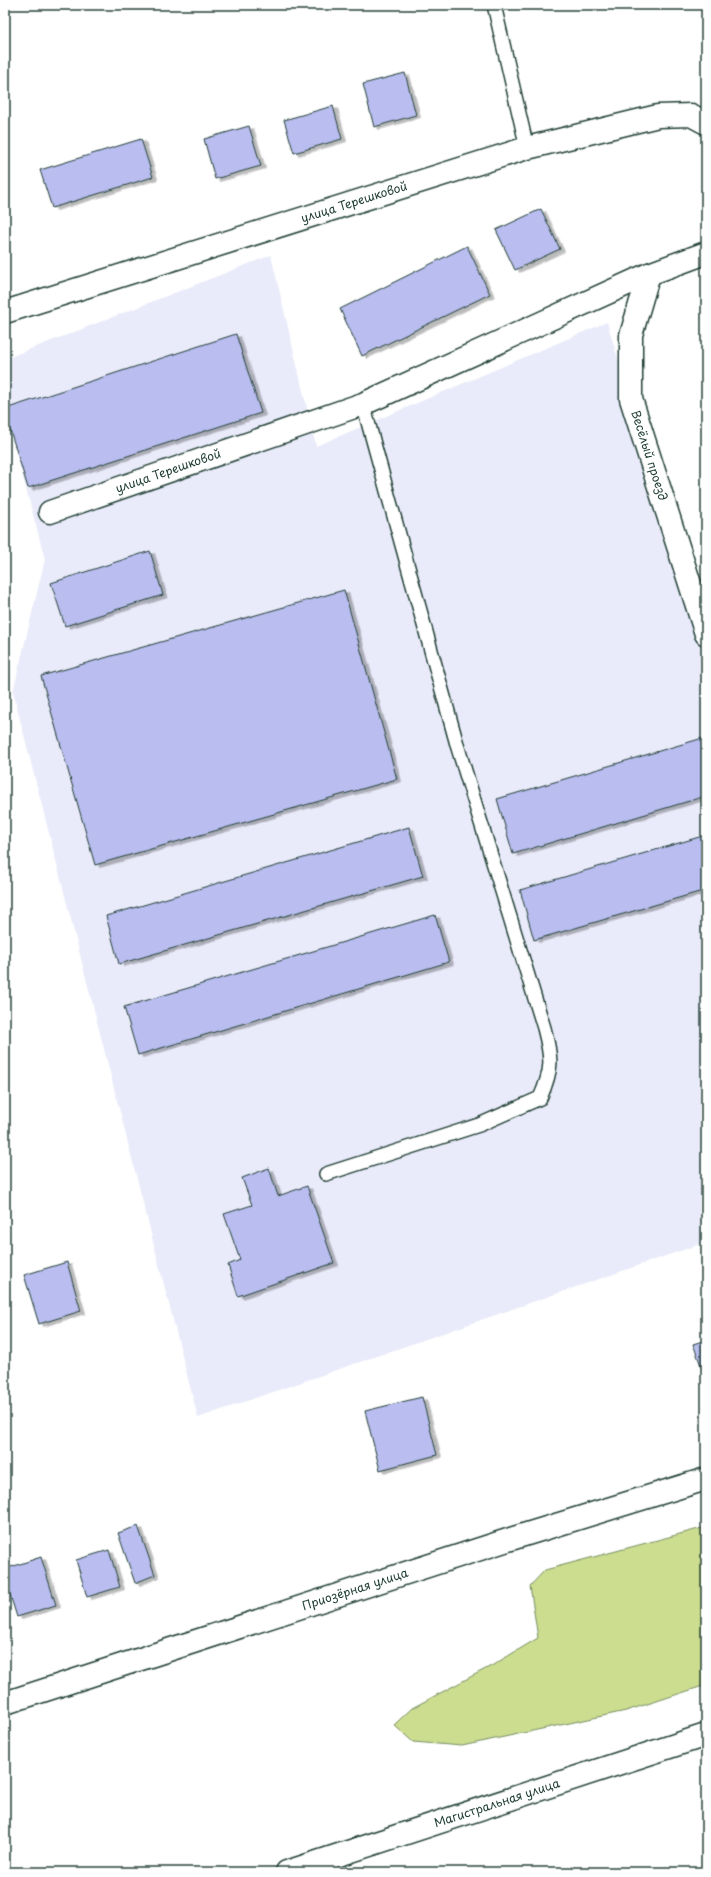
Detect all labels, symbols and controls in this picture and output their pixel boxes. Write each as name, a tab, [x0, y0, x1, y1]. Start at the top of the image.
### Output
street label: улица Терешковой	[298, 176, 409, 227]
street label: Весёлый проезд	[627, 408, 673, 503]
street label: улица Терешковой	[113, 444, 223, 497]
street label: Приозёрная улица	[299, 1563, 411, 1614]
street label: Магистральная улица	[431, 1773, 562, 1831]

